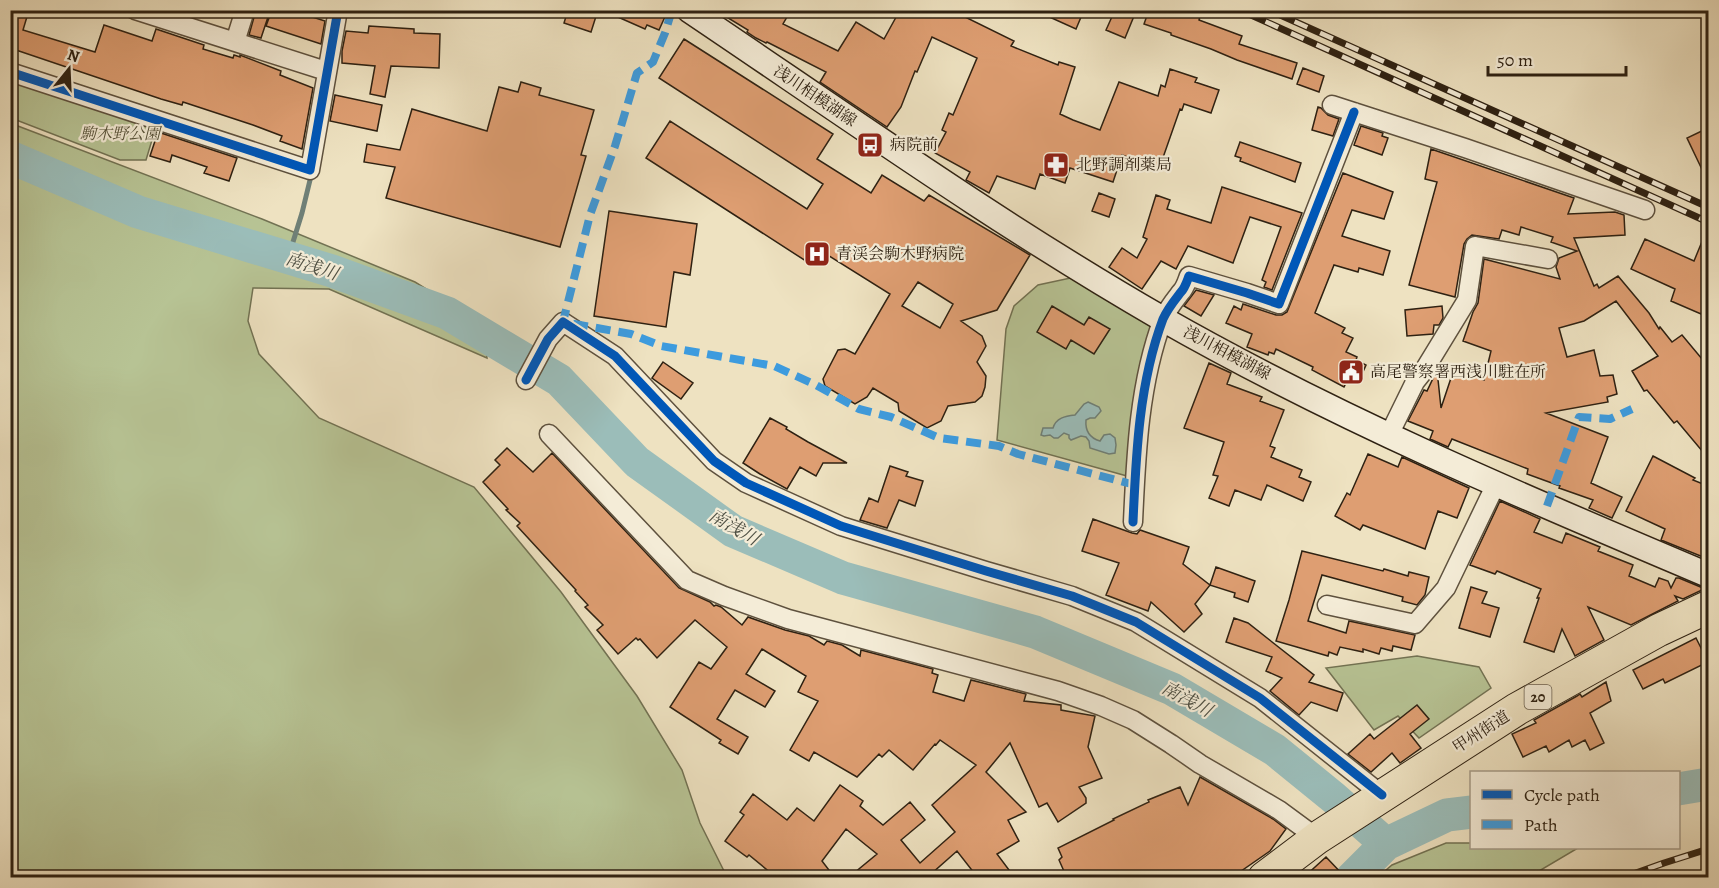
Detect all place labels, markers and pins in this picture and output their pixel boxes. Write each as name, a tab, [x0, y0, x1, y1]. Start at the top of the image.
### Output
bus stop icon: 病院前	[855, 130, 885, 160]
place label: 病院前	[890, 134, 938, 156]
pharmacy icon: 北野調剤薬局	[1041, 150, 1071, 180]
place label: 北野調剤薬局	[1076, 154, 1172, 176]
hospital icon: 青渓会駒木野病院	[802, 239, 832, 269]
place label: 青渓会駒木野病院	[836, 243, 964, 265]
public building icon: 高尾警察署西浅川駐在所	[1336, 357, 1366, 387]
place label: 高尾警察署西浅川駐在所	[1370, 361, 1546, 383]

